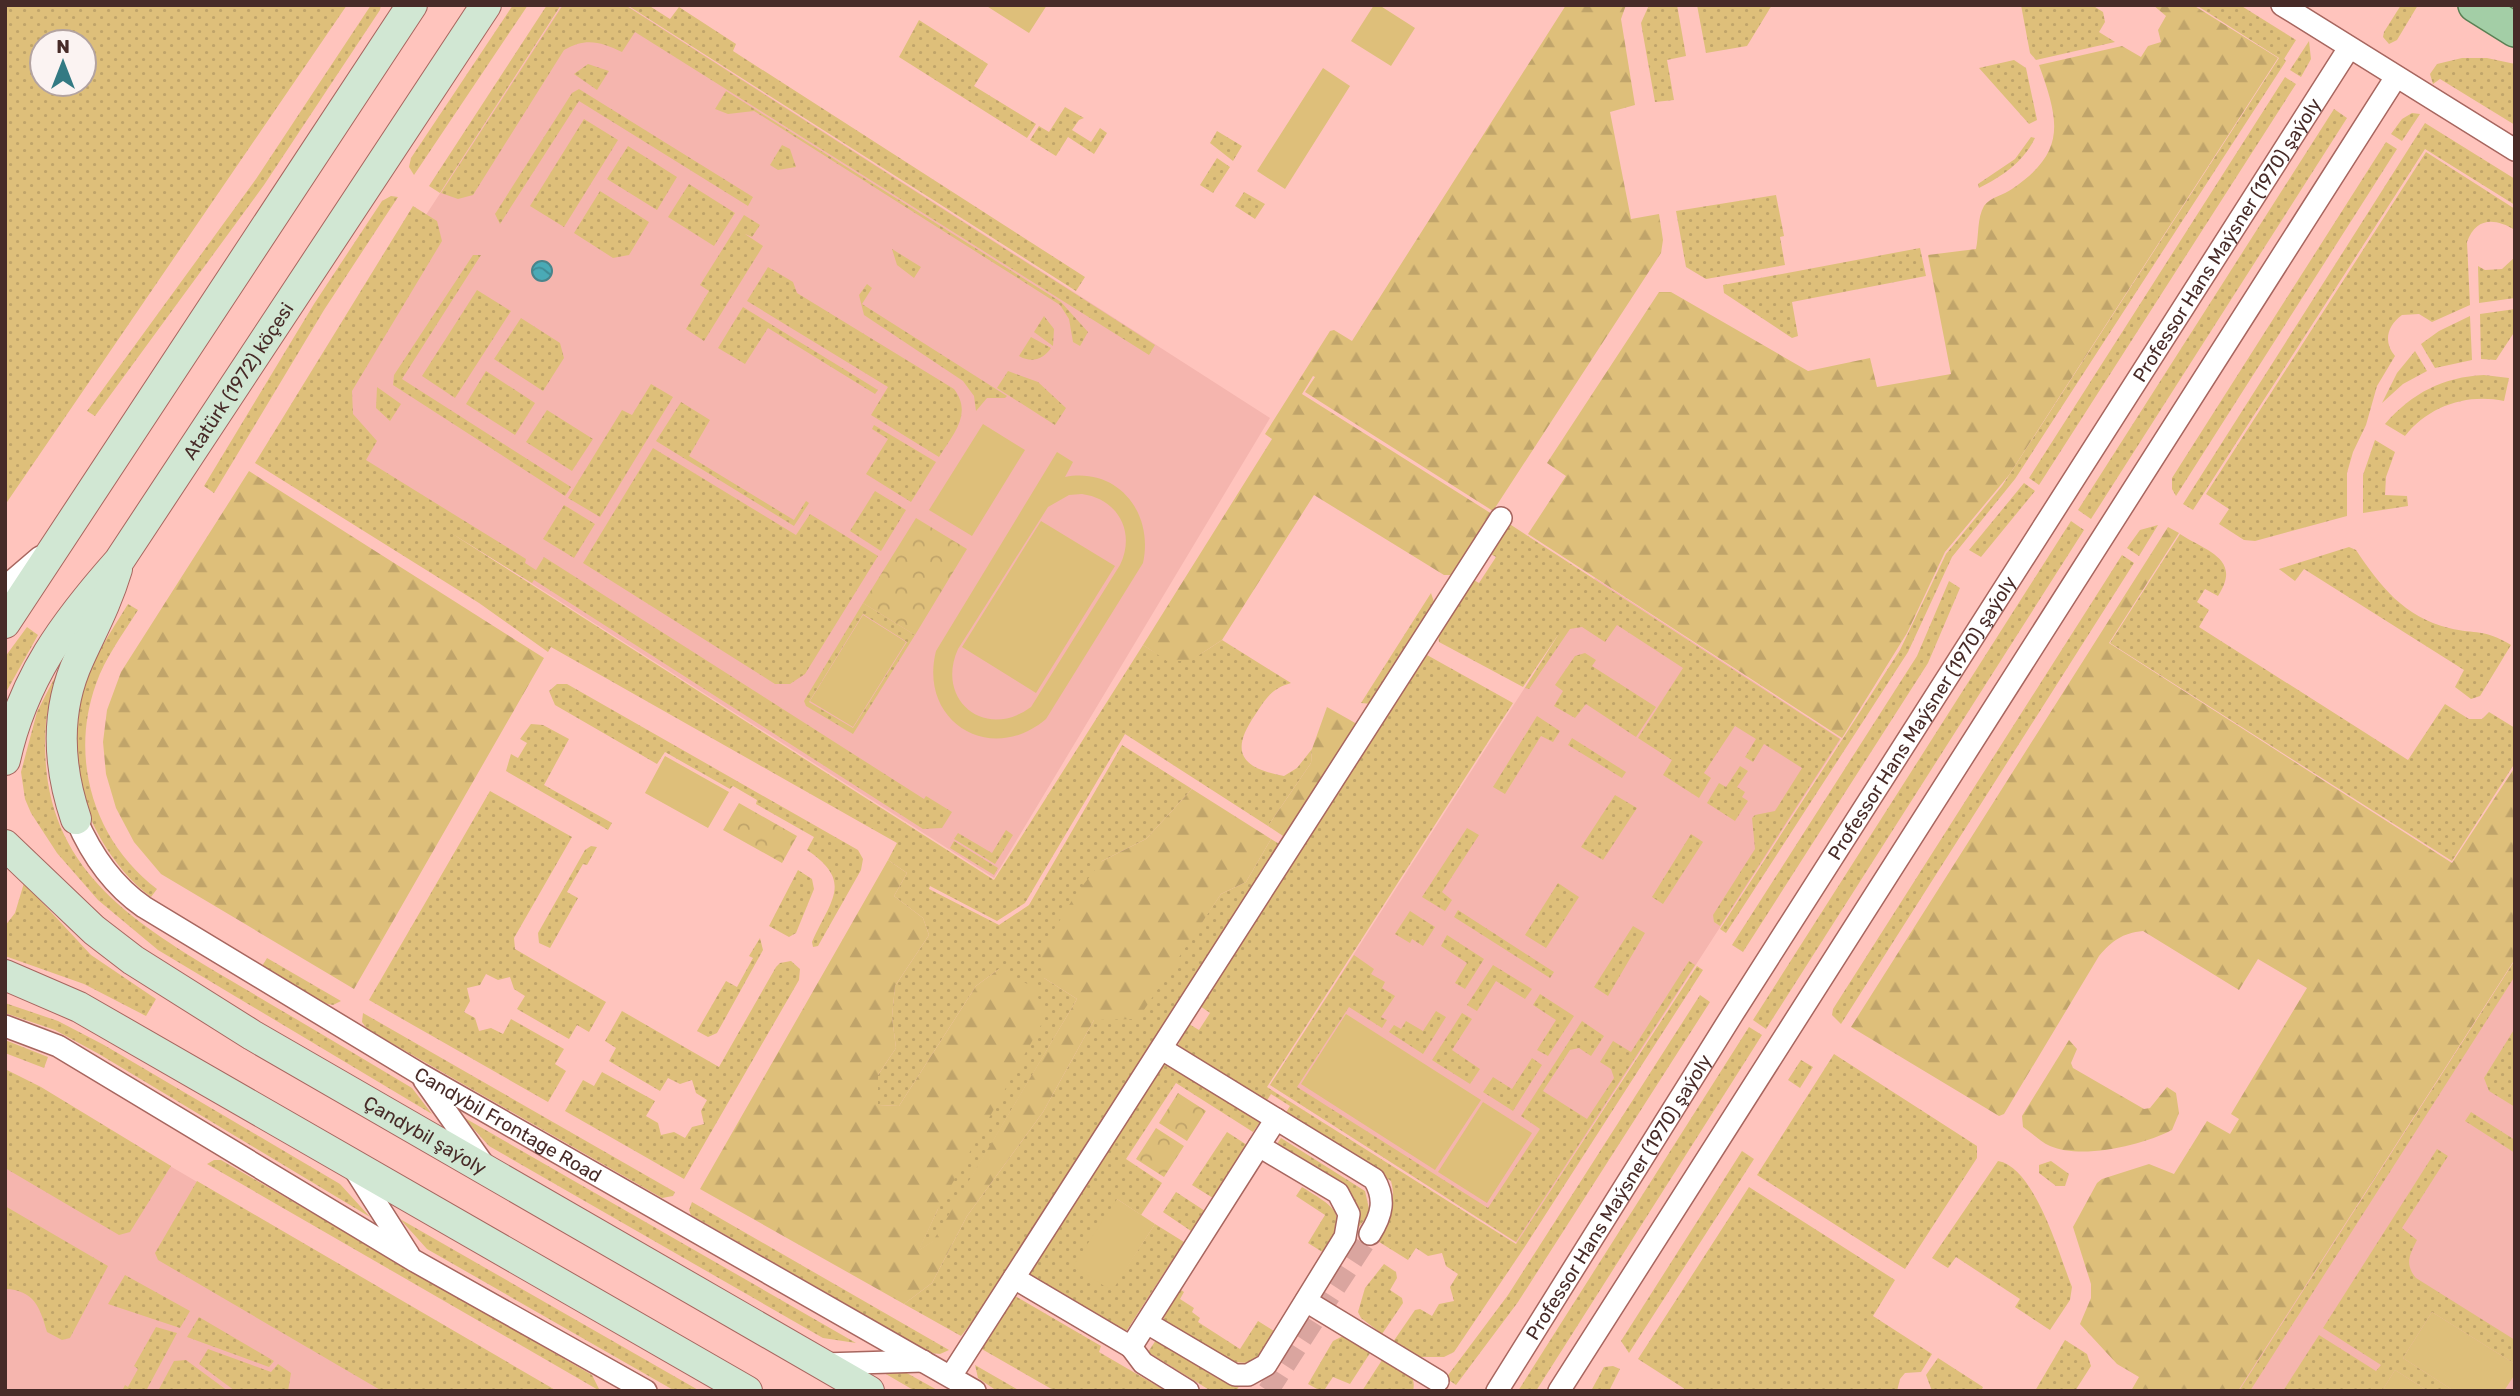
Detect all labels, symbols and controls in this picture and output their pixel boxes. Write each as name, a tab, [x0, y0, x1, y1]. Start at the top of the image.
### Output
north arrow	[28, 28, 98, 98]
text: N	[56, 35, 70, 58]
street label: Professor Hans Maýsner (1970) şaýoly	[2128, 94, 2326, 386]
street label: Atatürk (1972) köçesi	[178, 298, 298, 464]
street label: Professor Hans Maýsner (1970) şaýoly	[1823, 572, 2021, 864]
street label: Professor Hans Maýsner (1970) şaýoly	[1521, 1050, 1716, 1344]
street label: Candybil Frontage Road	[411, 1062, 606, 1187]
street label: Çandybil şaýoly	[360, 1091, 491, 1179]

